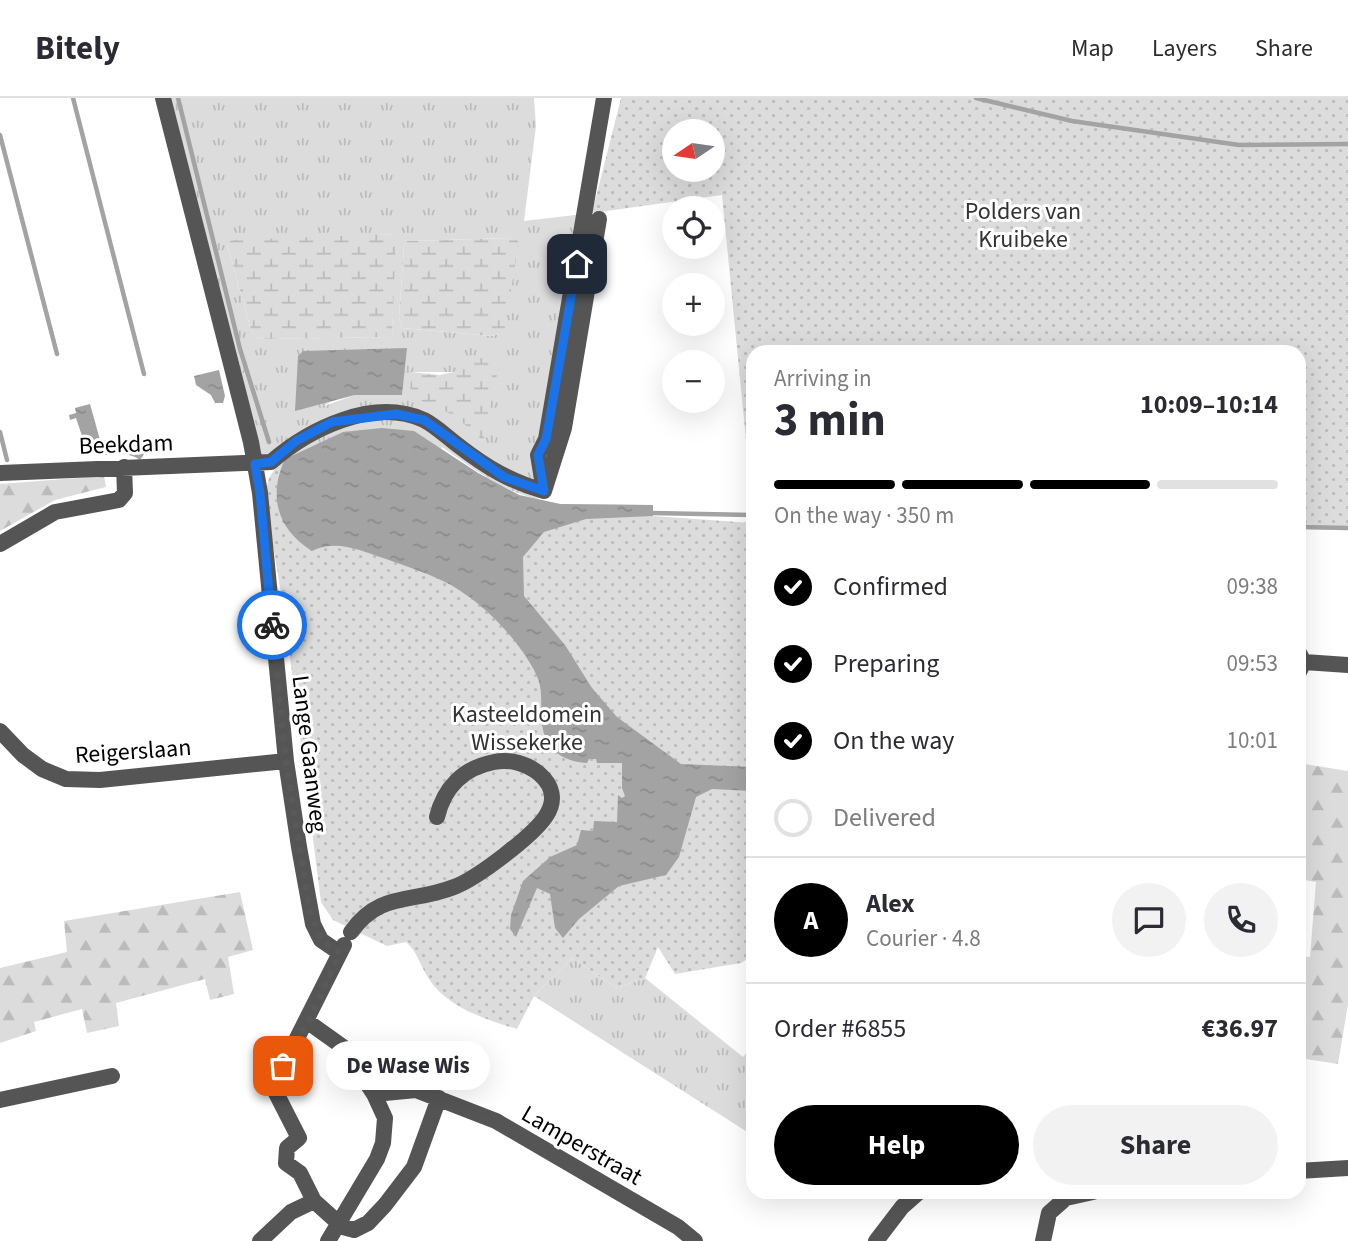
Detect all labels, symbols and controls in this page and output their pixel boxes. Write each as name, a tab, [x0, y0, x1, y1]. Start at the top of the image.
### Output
text: Bitely	[35, 25, 120, 72]
text: Map	[1071, 31, 1114, 66]
text: Layers	[1152, 31, 1217, 66]
text: Share	[1255, 31, 1313, 66]
north arrow	[662, 119, 724, 182]
map controls	[662, 119, 725, 413]
park label: Polders van Kruibeke	[965, 194, 1081, 257]
button: locate	[662, 196, 725, 259]
pin	[547, 234, 607, 294]
icon: home	[558, 245, 596, 283]
button: +	[662, 273, 725, 336]
button: −	[662, 350, 725, 413]
text: Arriving in	[774, 362, 872, 395]
text: 10:09–10:14	[1140, 386, 1278, 423]
text: 3 min	[774, 388, 886, 453]
street label: Beekdam	[78, 425, 174, 464]
text: On the way · 350 m	[774, 499, 954, 532]
icon: check	[774, 568, 812, 606]
text: Confirmed	[833, 568, 948, 605]
text: 09:38	[1227, 570, 1278, 603]
courier	[237, 590, 307, 660]
icon: bike	[253, 606, 291, 644]
icon: check	[774, 645, 812, 683]
text: Preparing	[833, 645, 939, 682]
text: 09:53	[1227, 647, 1278, 680]
street label: Lange Gaanweg	[282, 673, 337, 835]
park label: Kasteeldomein Wissekerke	[452, 697, 602, 760]
icon: check	[774, 722, 812, 760]
text: On the way	[833, 722, 954, 759]
text: 10:01	[1227, 724, 1278, 757]
street label: Reigerslaan	[74, 730, 192, 773]
text: Delivered	[833, 799, 936, 836]
button: chat	[1112, 883, 1186, 957]
button: phone	[1204, 883, 1278, 957]
text: Alex	[866, 885, 915, 922]
text: A	[804, 902, 818, 939]
text: Courier · 4.8	[866, 922, 981, 955]
text: Order #6855	[774, 1010, 906, 1047]
text: €36.97	[1202, 1010, 1278, 1047]
pin	[253, 1036, 313, 1096]
callout: De Wase Wis	[325, 1042, 490, 1090]
icon: bag	[264, 1047, 302, 1085]
text: De Wase Wis	[346, 1049, 470, 1082]
street label: Lamperstraat	[515, 1097, 649, 1194]
button: Help	[774, 1105, 1019, 1185]
button: Share	[1033, 1105, 1278, 1185]

